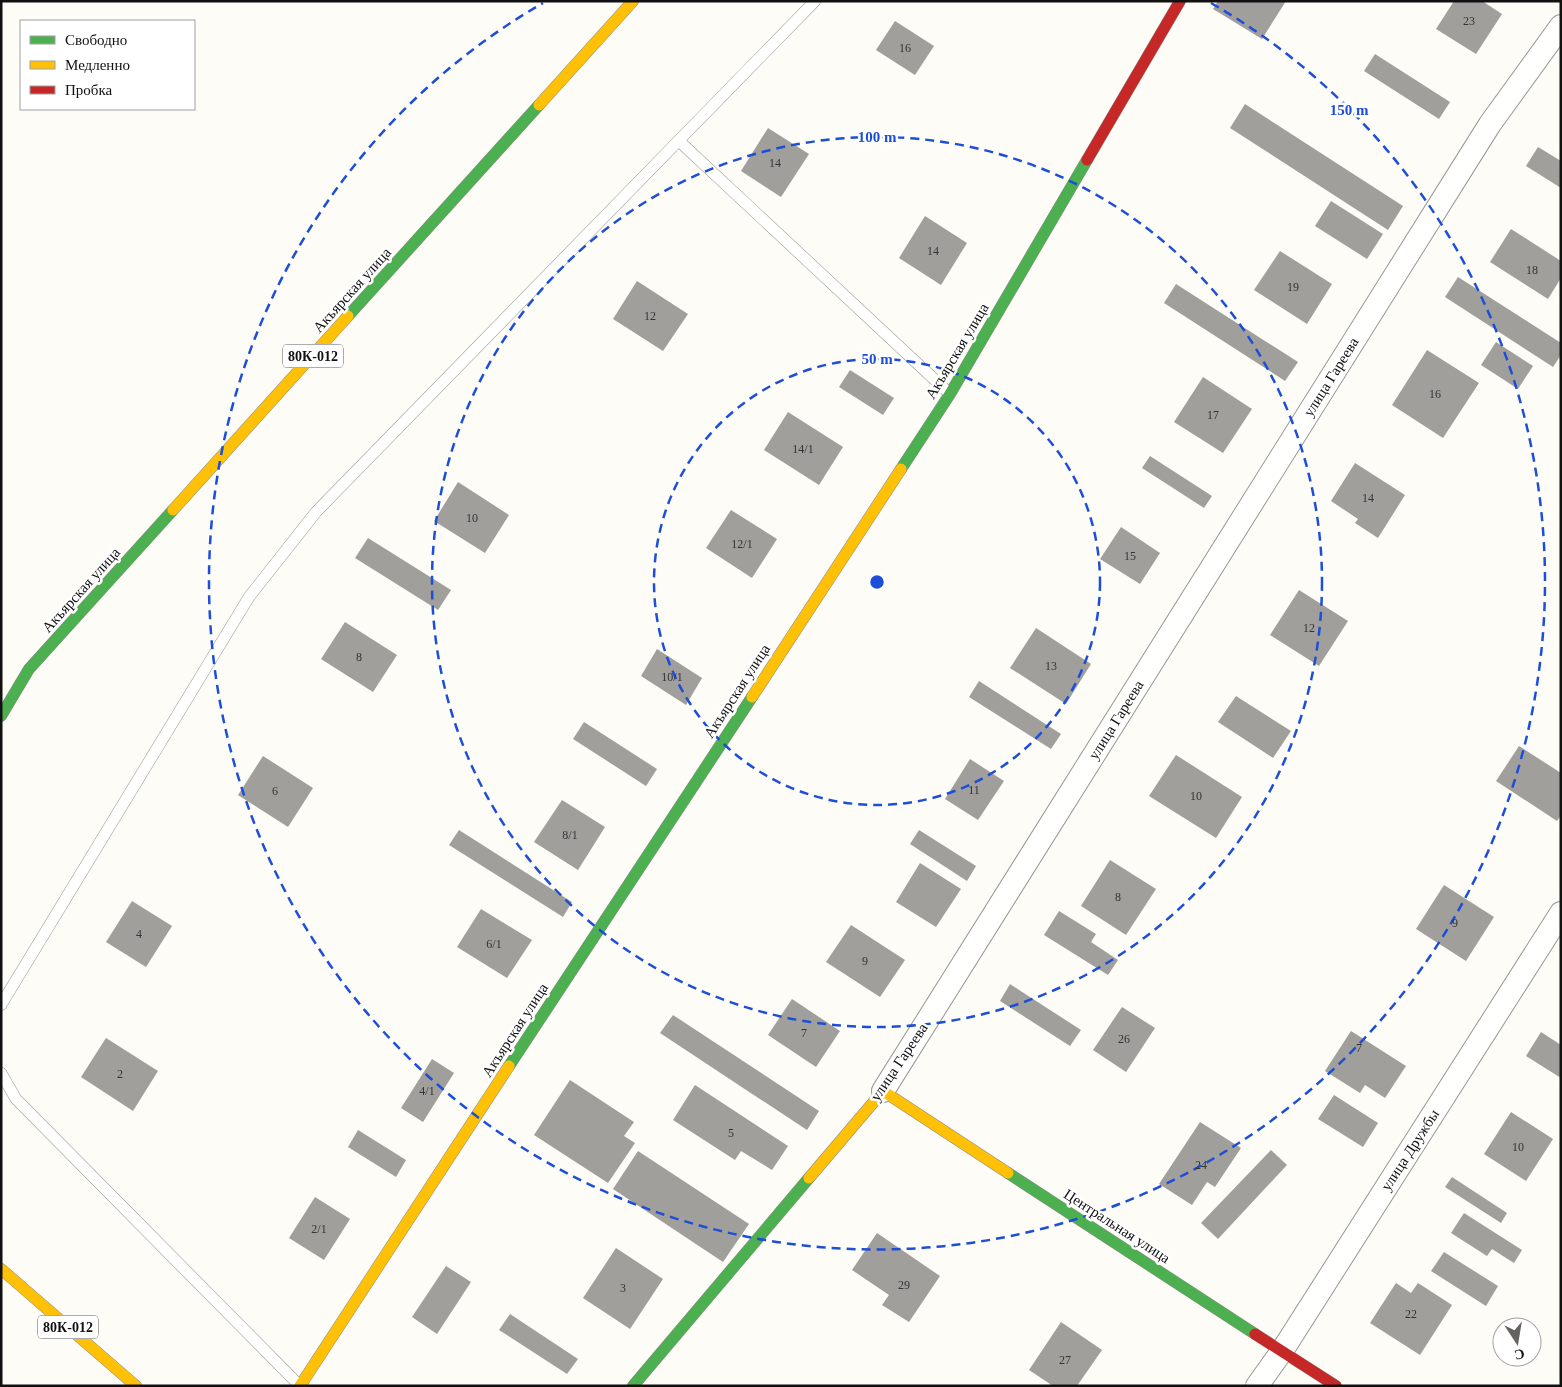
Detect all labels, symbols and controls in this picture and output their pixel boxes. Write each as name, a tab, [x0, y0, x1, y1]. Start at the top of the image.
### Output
house number: 23	[1463, 14, 1475, 28]
legend	[20, 20, 195, 110]
text: Свободно	[65, 32, 127, 48]
house number: 16	[899, 41, 911, 55]
text: Медленно	[65, 57, 130, 73]
text: Пробка	[65, 82, 113, 98]
text: 150 m	[1330, 102, 1369, 118]
text: 100 m	[858, 129, 897, 145]
house number: 14	[769, 156, 781, 170]
street label: Акъярская улица	[310, 244, 394, 336]
house number: 14	[927, 244, 939, 258]
house number: 18	[1526, 263, 1538, 277]
house number: 19	[1287, 280, 1299, 294]
street label: Акъярская улица	[922, 300, 992, 402]
house number: 12	[644, 309, 656, 323]
street label: улица Гареева	[1300, 334, 1362, 419]
road number: 80К-012	[283, 344, 343, 368]
text: 50 m	[861, 351, 893, 367]
house number: 16	[1429, 387, 1441, 401]
house number: 17	[1207, 408, 1219, 422]
house number: 14/1	[792, 442, 814, 456]
house number: 14	[1362, 491, 1374, 505]
house number: 10	[466, 511, 478, 525]
house number: 12/1	[731, 537, 753, 551]
street label: Акъярская улица	[39, 544, 123, 636]
house number: 15	[1124, 549, 1136, 563]
centre of rings	[868, 573, 886, 591]
house number: 12	[1303, 621, 1315, 635]
street label: Акъярская улица	[701, 641, 773, 741]
house number: 8	[356, 650, 362, 664]
house number: 13	[1045, 659, 1057, 673]
house number: 10/1	[661, 670, 683, 684]
street label: улица Гареева	[1085, 677, 1147, 762]
house number: 11	[968, 783, 980, 797]
house number: 6	[272, 784, 278, 798]
house number: 10	[1190, 789, 1202, 803]
house number: 8/1	[562, 828, 578, 842]
house number: 8	[1115, 890, 1121, 904]
house number: 9	[1452, 916, 1458, 930]
house number: 4	[136, 927, 142, 941]
house number: 6/1	[486, 937, 502, 951]
house number: 9	[862, 954, 868, 968]
street label: Акъярская улица	[479, 980, 551, 1080]
street label: улица Гареева	[867, 1020, 931, 1104]
house number: 7	[801, 1026, 807, 1040]
house number: 26	[1118, 1032, 1130, 1046]
house number: 7	[1356, 1041, 1362, 1055]
house number: 2	[117, 1067, 123, 1081]
house number: 4/1	[419, 1084, 435, 1098]
street label: улица Дружбы	[1378, 1106, 1442, 1194]
house number: 5	[728, 1126, 734, 1140]
house number: 10	[1512, 1140, 1524, 1154]
house number: 24	[1195, 1158, 1207, 1172]
street label: Центральная улица	[1061, 1186, 1173, 1266]
house number: 2/1	[311, 1222, 327, 1236]
house number: 29	[898, 1278, 910, 1292]
house number: 3	[620, 1281, 626, 1295]
house number: 22	[1405, 1307, 1417, 1321]
road number: 80К-012	[38, 1315, 98, 1338]
north arrow	[1492, 1317, 1542, 1367]
text: С	[1513, 1346, 1526, 1363]
house number: 27	[1059, 1353, 1071, 1367]

